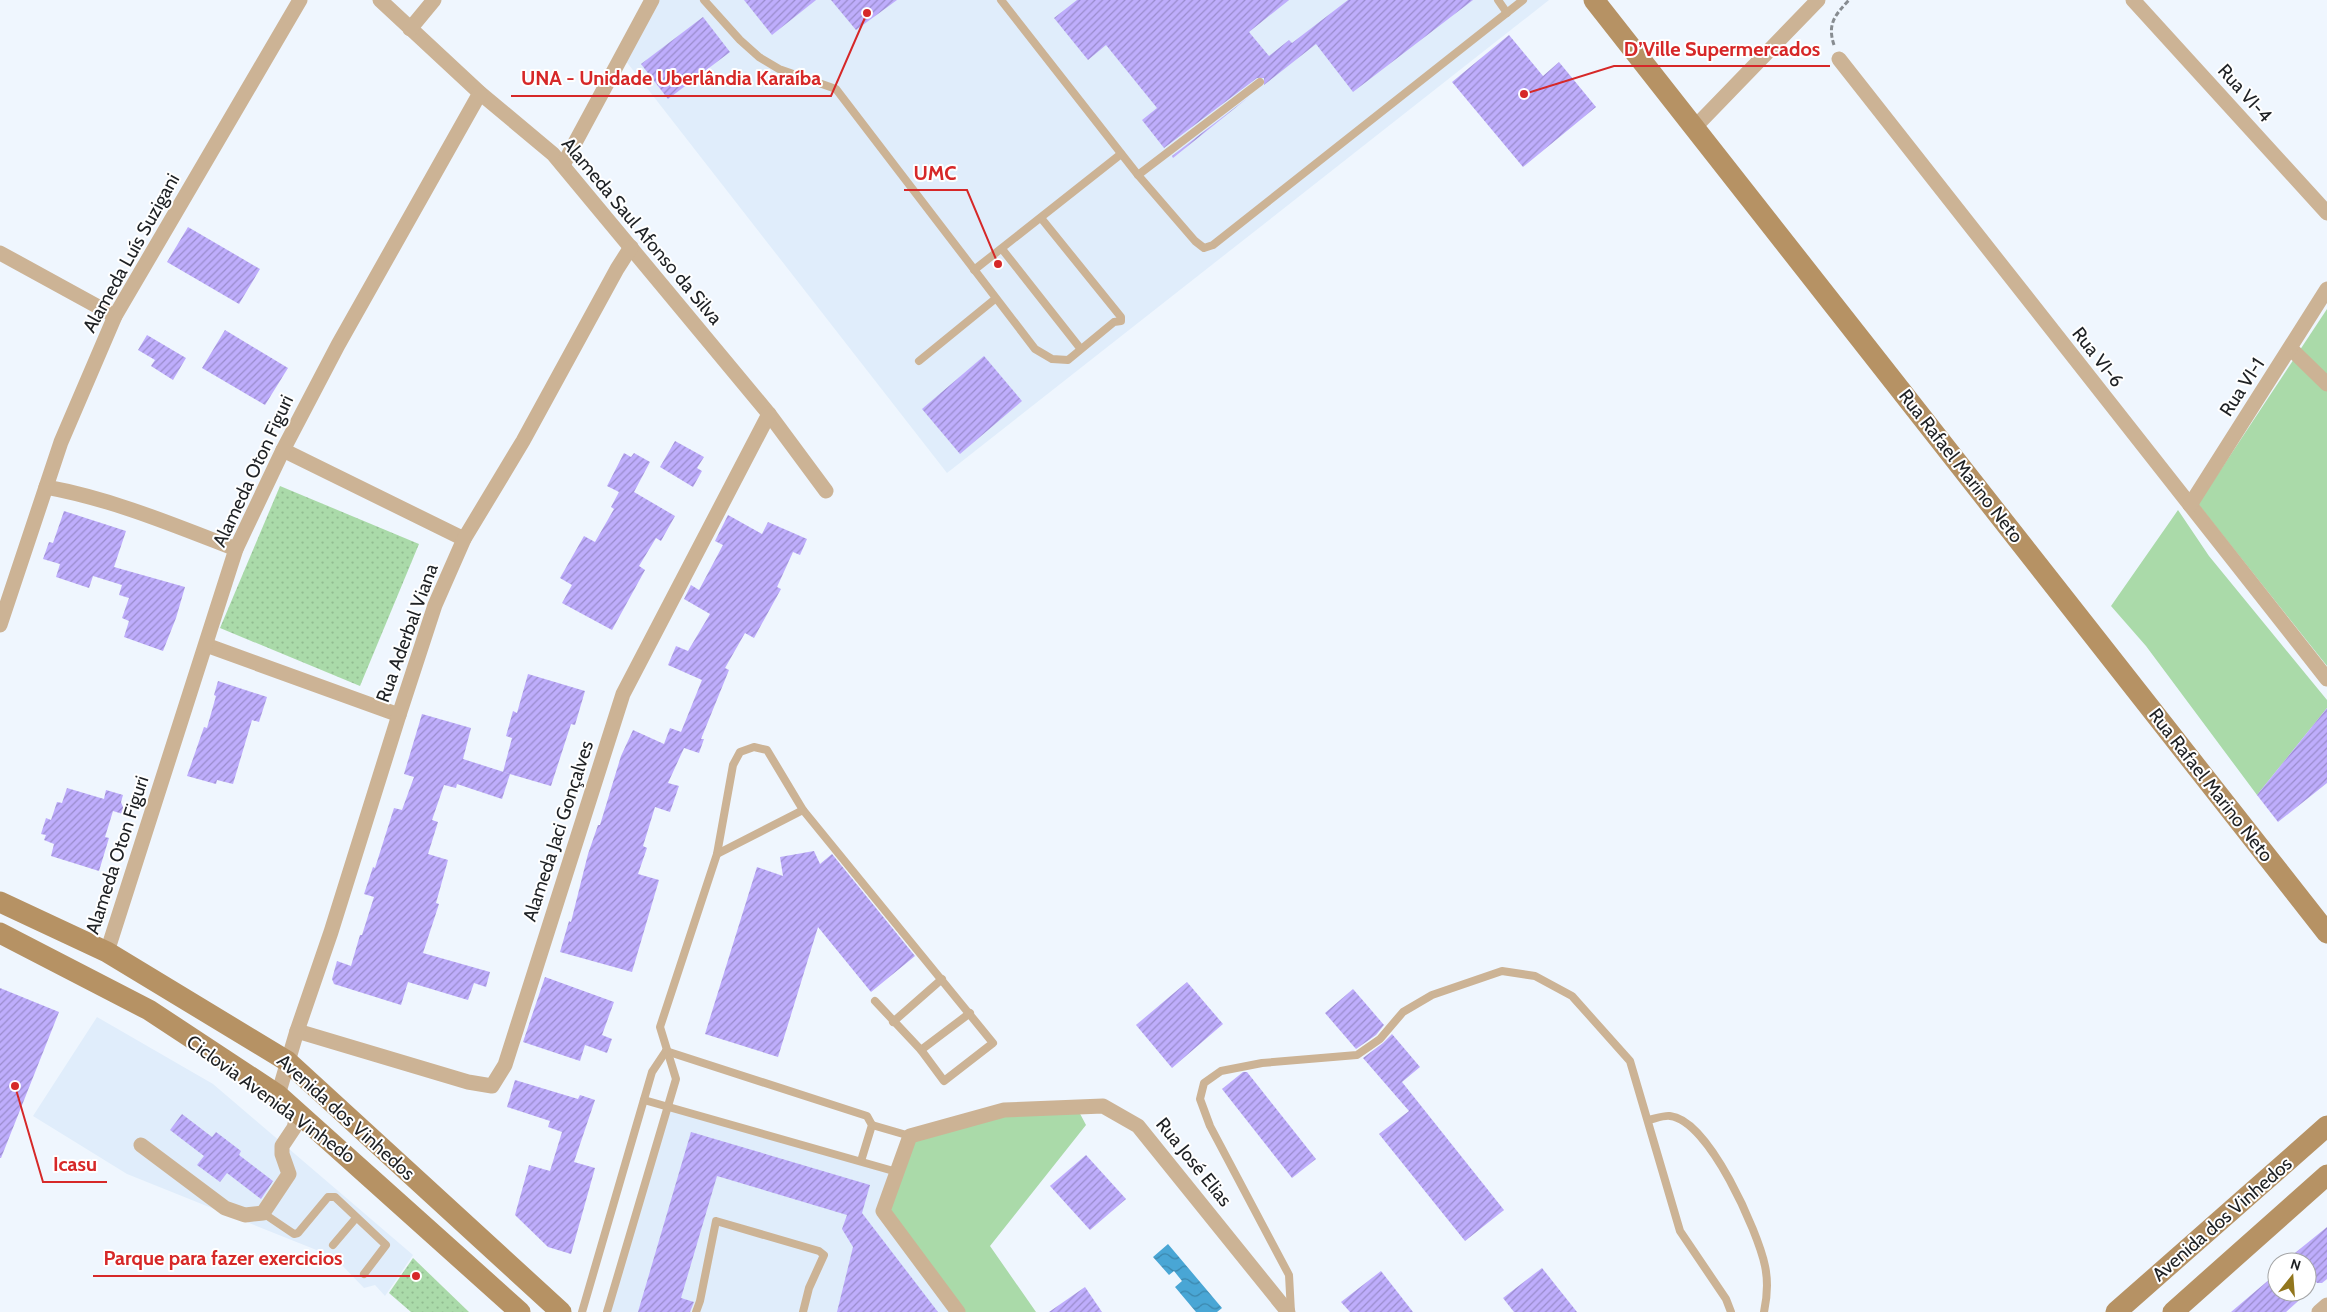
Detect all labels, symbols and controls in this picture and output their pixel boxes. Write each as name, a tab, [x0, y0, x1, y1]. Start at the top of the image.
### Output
callout: D’Ville Supermercados	[1614, 31, 1830, 66]
text: D’Ville Supermercados	[1624, 37, 1820, 61]
street label: Rua VI-4	[2213, 59, 2277, 127]
callout: UNA - Unidade Uberlândia Karaíba	[511, 61, 831, 96]
text: UNA - Unidade Uberlândia Karaíba	[521, 66, 821, 90]
street label: Alameda Saul Afonso da Silva	[557, 133, 727, 329]
callout: UMC	[904, 155, 967, 190]
text: UMC	[914, 161, 956, 185]
street label: Alameda Luís Suzigani	[78, 170, 184, 336]
street label: Rua VI-6	[2067, 322, 2129, 392]
street label: Rua VI-1	[2215, 353, 2269, 421]
street label: Rua Rafael Marino Neto	[1894, 385, 2028, 547]
street label: Alameda Oton Figuri	[208, 391, 298, 551]
street label: Rua Aderbal Viana	[371, 560, 443, 706]
street label: Rua Rafael Marino Neto	[2144, 704, 2278, 866]
street label: Alameda Jaci Gonçalves	[518, 738, 598, 924]
street label: Alameda Oton Figuri	[81, 773, 153, 937]
street label: Ciclovia Avenida Vinhedo	[182, 1030, 360, 1168]
street label: Avenida dos Vinhedos	[272, 1049, 420, 1185]
street label: Rua José Elias	[1151, 1113, 1237, 1211]
callout: Icasu	[43, 1147, 107, 1182]
text: Icasu	[53, 1152, 97, 1176]
street label: Avenida dos Vinhedos	[2147, 1152, 2297, 1286]
callout: Parque para fazer exercicios	[93, 1241, 352, 1276]
text: Parque para fazer exercicios	[103, 1246, 343, 1270]
north arrow	[2267, 1252, 2317, 1302]
text: N	[2288, 1255, 2303, 1275]

